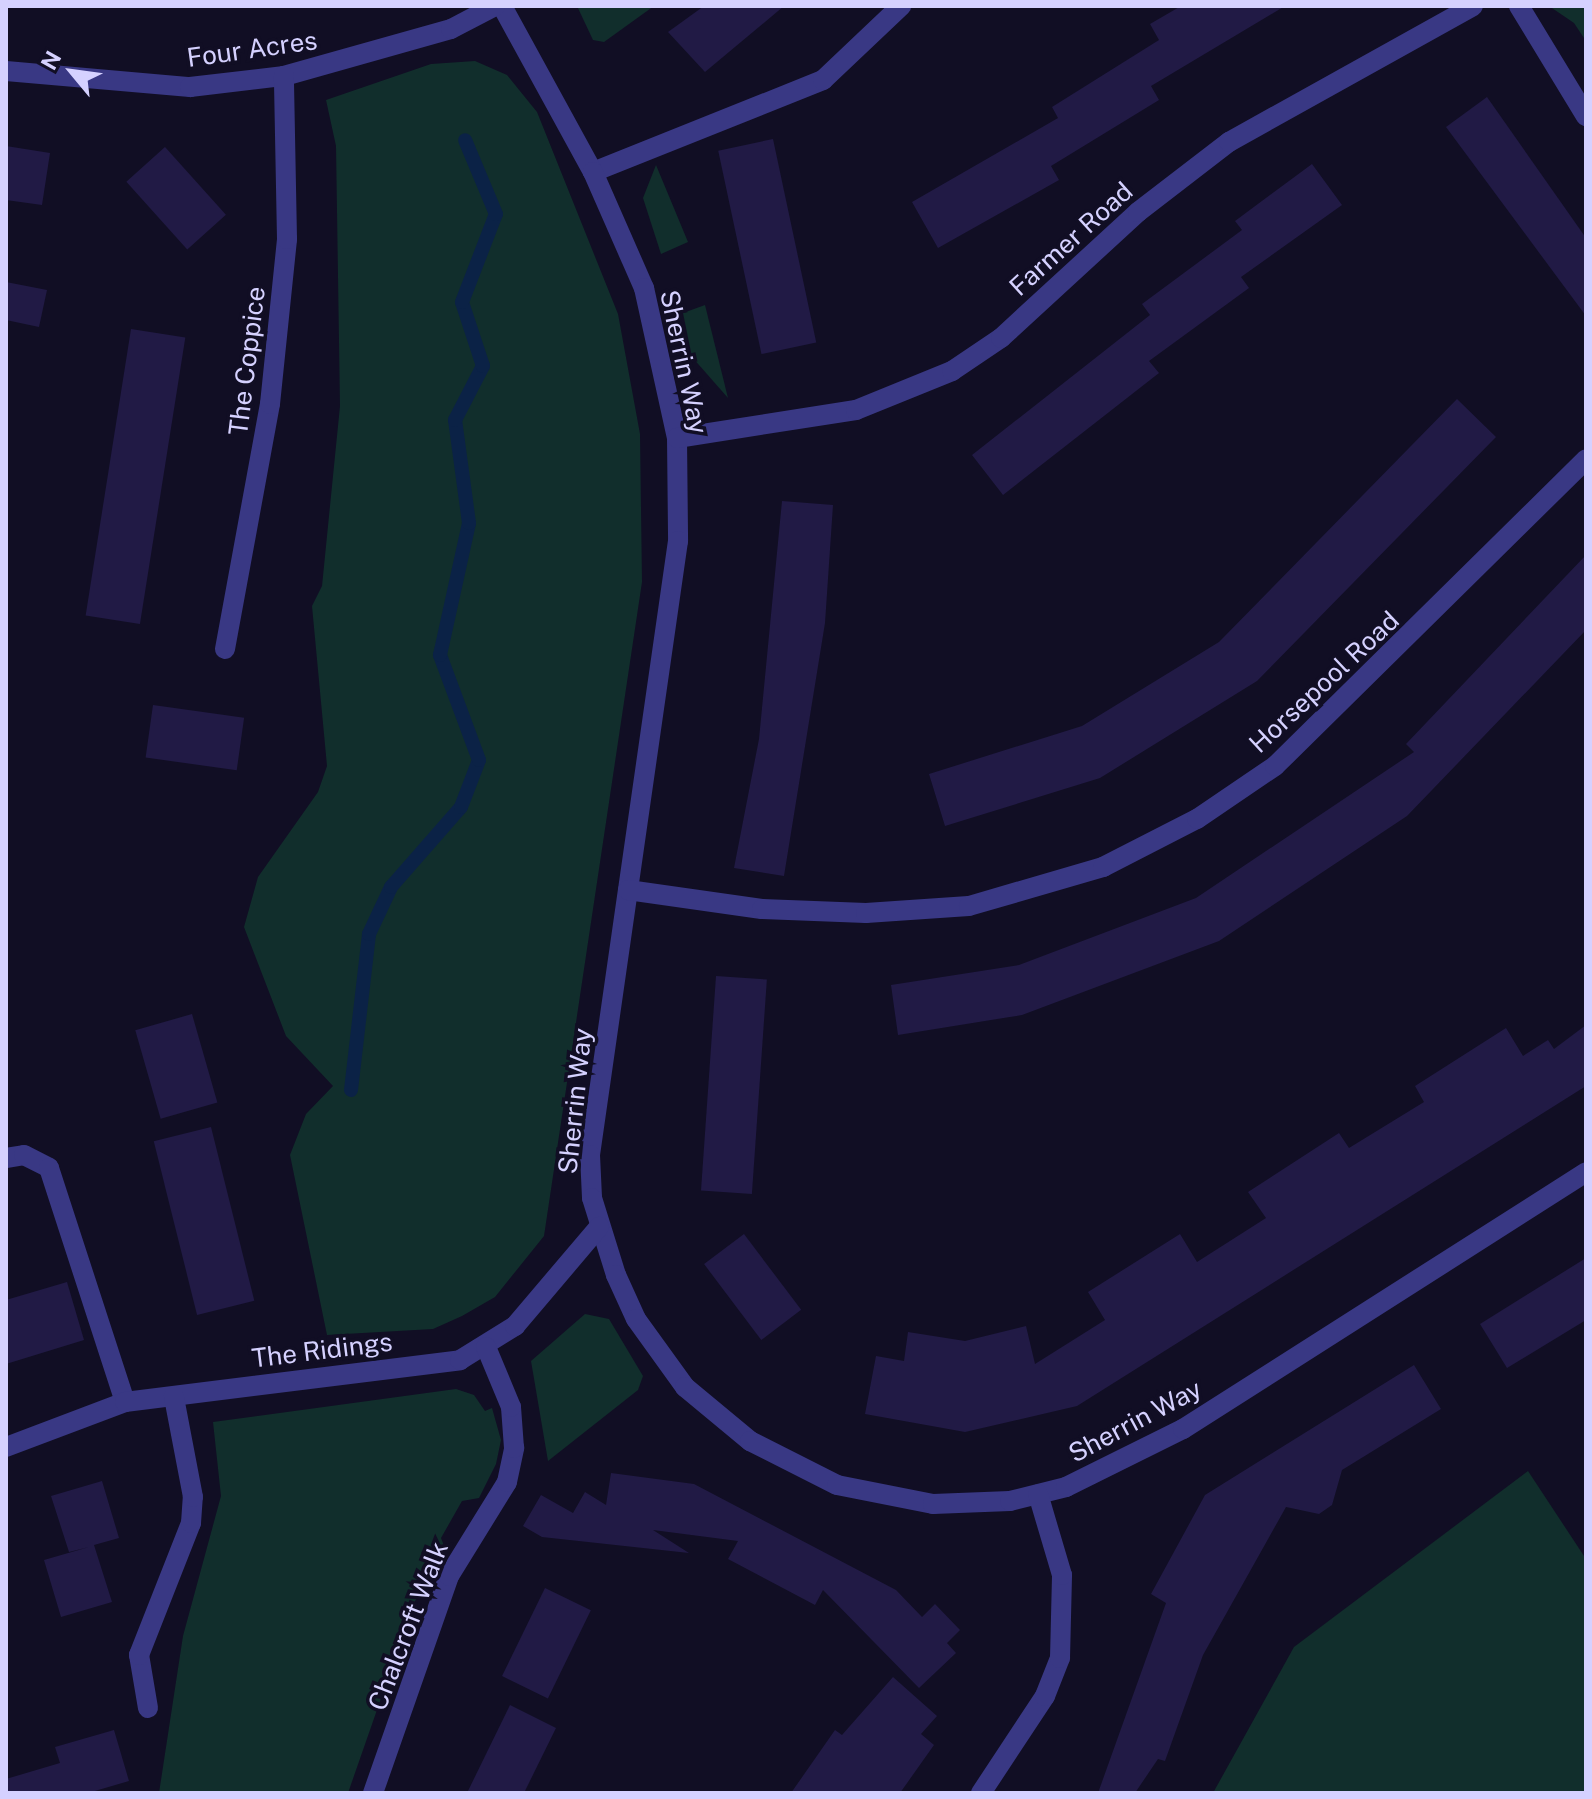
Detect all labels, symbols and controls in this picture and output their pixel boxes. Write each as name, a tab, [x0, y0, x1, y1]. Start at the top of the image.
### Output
street label: Four Acres	[185, 24, 319, 74]
north arrow	[32, 32, 112, 112]
text: N	[35, 47, 67, 74]
street label: Farmer Road	[1003, 176, 1139, 302]
street label: The Coppice	[222, 285, 272, 437]
street label: Sherrin Way	[653, 287, 715, 437]
street label: Horsepool Road	[1243, 605, 1405, 759]
street label: Sherrin Way	[552, 1026, 598, 1176]
street label: The Ridings	[250, 1326, 394, 1374]
street label: Sherrin Way	[1063, 1373, 1207, 1469]
street label: Chalcroft Walk	[361, 1537, 455, 1715]

